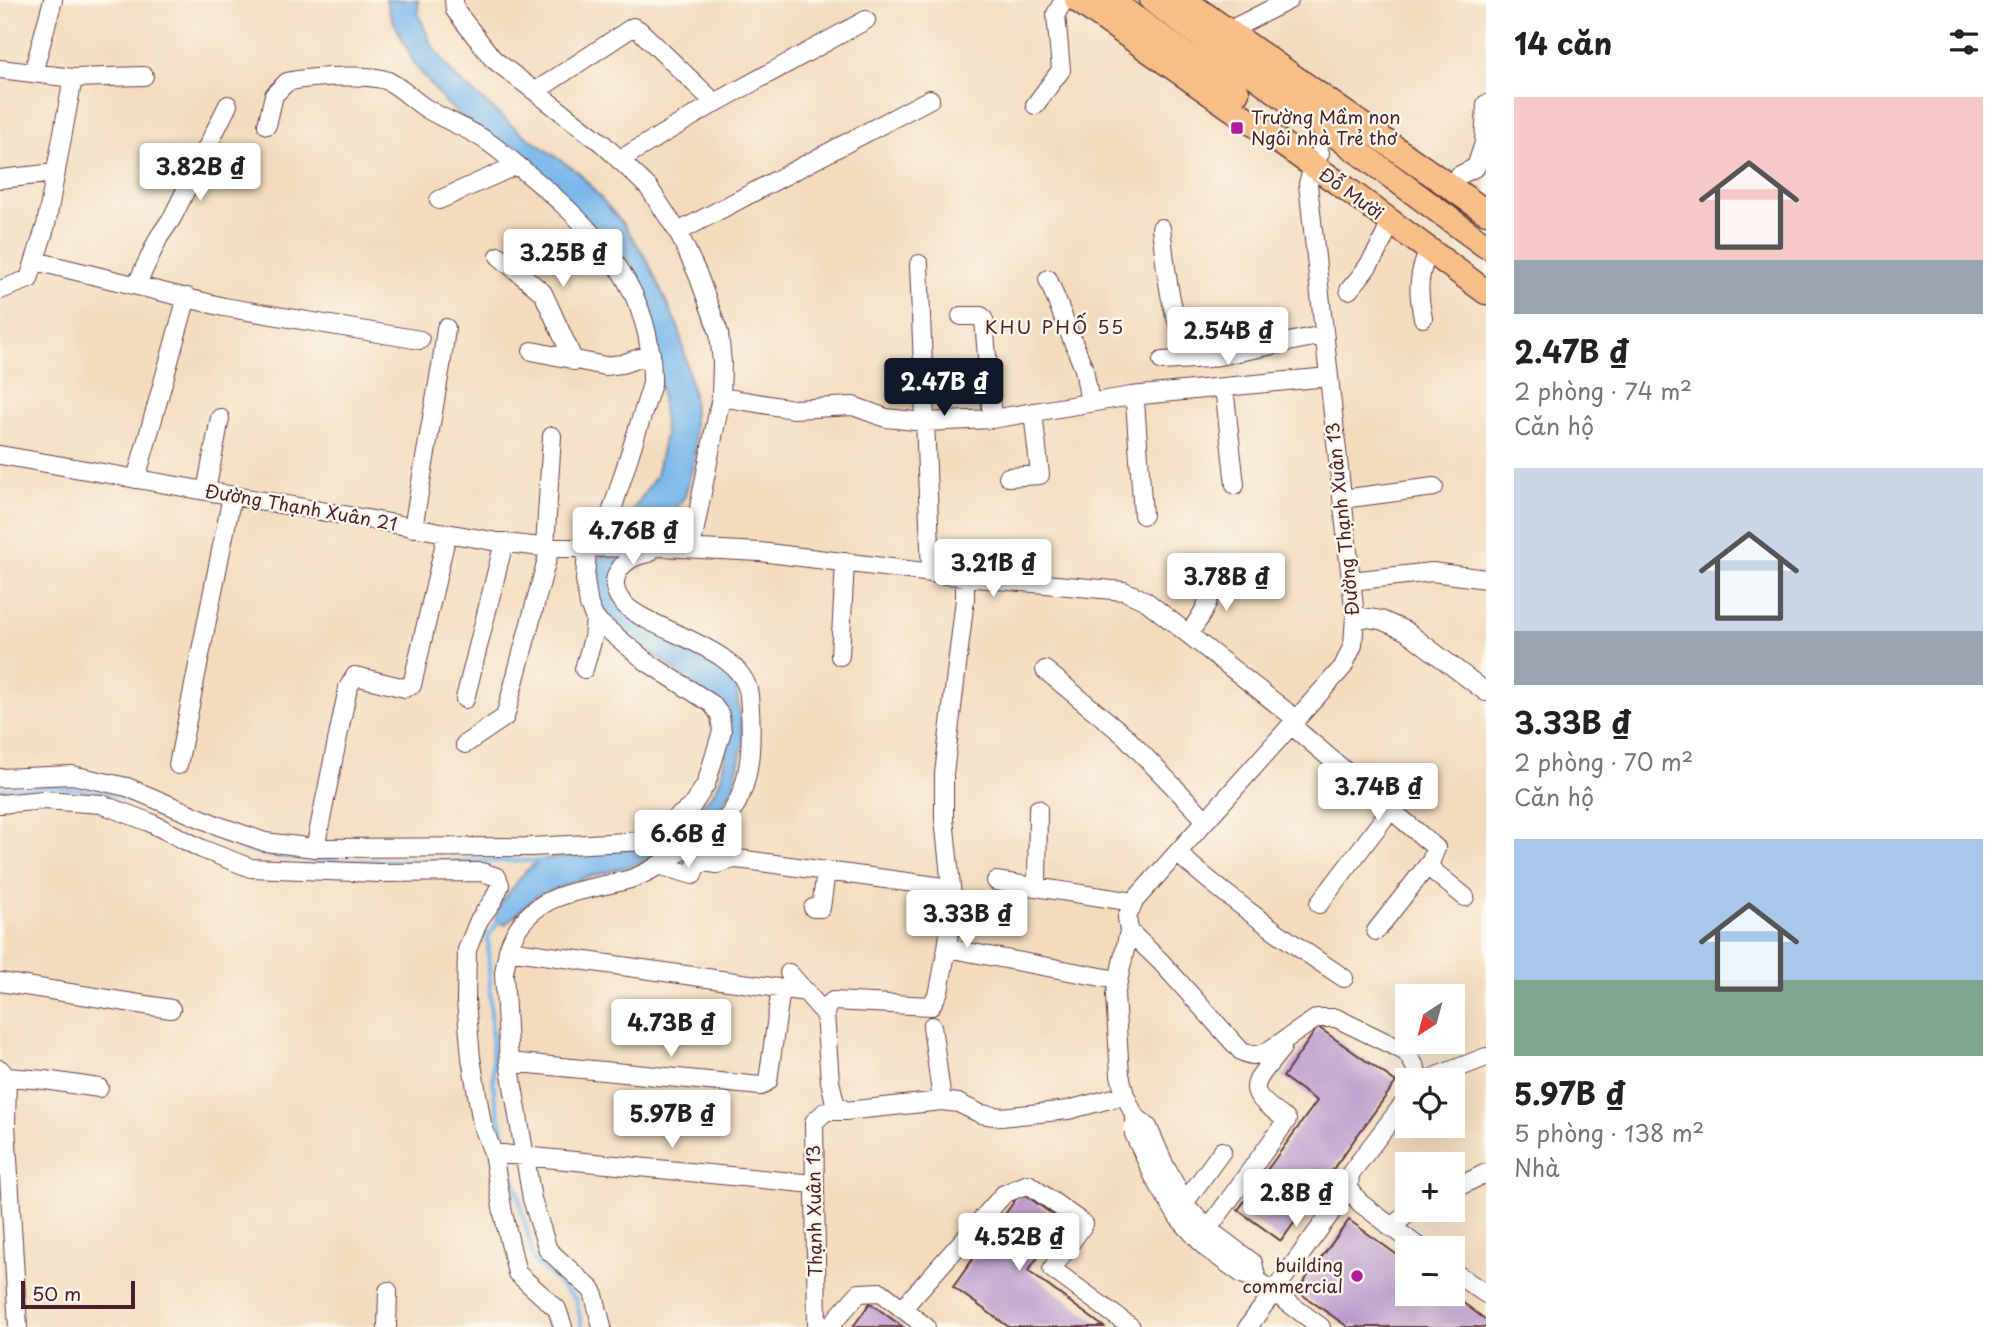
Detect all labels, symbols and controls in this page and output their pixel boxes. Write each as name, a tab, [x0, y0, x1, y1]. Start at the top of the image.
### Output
text: 14 căn	[1514, 20, 1612, 65]
icon: filters	[1945, 23, 1983, 61]
place label: Trường Mầm non Ngôi nhà Trẻ thơ	[1251, 103, 1401, 151]
marker: Trường Mầm non Ngôi nhà Trẻ thơ	[1229, 120, 1245, 136]
icon: home	[1686, 142, 1812, 268]
pin: 3.82B ₫	[135, 144, 265, 203]
text: 3.82B ₫	[156, 148, 244, 183]
street label: Đỗ Mười	[1314, 160, 1390, 226]
pin: 3.25B ₫	[498, 230, 628, 289]
text: 3.25B ₫	[519, 234, 607, 269]
pin: 2.54B ₫	[1163, 308, 1293, 367]
district label: KHU PHỐ 55	[985, 312, 1125, 340]
text: 2.54B ₫	[1183, 312, 1273, 347]
text: 2.47B ₫	[1514, 328, 1628, 373]
pin: 2.47B ₫	[879, 358, 1009, 418]
text: 2.47B ₫	[900, 363, 988, 398]
text: 2 phòng · 74 m²	[1514, 373, 1692, 408]
text: Căn hộ	[1514, 408, 1594, 443]
street label: Đường Thạnh Xuân 13	[1318, 421, 1365, 617]
street label: Đường Thạnh Xuân 21	[203, 476, 400, 537]
pin: 4.76B ₫	[568, 508, 698, 567]
text: 4.76B ₫	[589, 512, 677, 547]
icon: home	[1686, 513, 1812, 639]
pin: 3.21B ₫	[928, 540, 1058, 599]
text: 3.21B ₫	[950, 544, 1036, 579]
pin: 3.78B ₫	[1161, 554, 1291, 613]
text: 3.78B ₫	[1183, 558, 1269, 593]
text: 3.33B ₫	[1514, 699, 1630, 744]
text: 2 phòng · 70 m²	[1514, 744, 1693, 779]
pin: 3.74B ₫	[1313, 764, 1443, 823]
text: 3.74B ₫	[1334, 768, 1422, 803]
text: Căn hộ	[1514, 779, 1594, 814]
pin: 6.6B ₫	[631, 810, 745, 870]
text: 6.6B ₫	[651, 815, 725, 850]
icon: home	[1686, 884, 1812, 1010]
pin: 3.33B ₫	[902, 890, 1032, 950]
text: 3.33B ₫	[922, 895, 1012, 930]
north arrow	[1395, 984, 1465, 1054]
map controls	[1395, 984, 1465, 1306]
pin: 4.73B ₫	[606, 1000, 736, 1059]
text: 4.73B ₫	[627, 1004, 715, 1039]
button: locate	[1395, 1068, 1465, 1138]
text: 5.97B ₫	[1514, 1070, 1625, 1115]
pin: 5.97B ₫	[607, 1090, 737, 1150]
text: 5.97B ₫	[630, 1095, 714, 1130]
text: 5 phòng · 138 m²	[1514, 1115, 1704, 1150]
street label: Thạnh Xuân 13	[799, 1145, 828, 1277]
text: Nhà	[1514, 1150, 1559, 1185]
button: +	[1395, 1152, 1465, 1222]
pin: 2.8B ₫	[1239, 1170, 1353, 1229]
text: 2.8B ₫	[1259, 1174, 1333, 1209]
pin: 4.52B ₫	[954, 1214, 1084, 1273]
text: 4.52B ₫	[974, 1218, 1064, 1253]
button: −	[1395, 1236, 1465, 1306]
place label: building commercial	[1242, 1251, 1343, 1299]
marker: building commercial	[1349, 1268, 1365, 1284]
scale bar	[21, 1278, 135, 1310]
text: 50 m	[32, 1279, 81, 1307]

